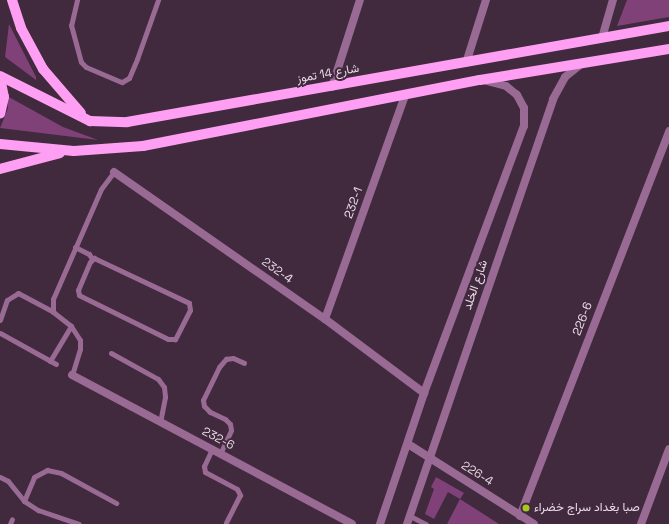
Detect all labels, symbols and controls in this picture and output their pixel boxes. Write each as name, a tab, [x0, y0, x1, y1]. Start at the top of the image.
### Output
street label: شارع 14 تموز	[296, 61, 360, 87]
street label: 232-1	[342, 185, 366, 221]
street label: 232-4	[259, 255, 295, 287]
street label: شارع الخلد	[461, 258, 491, 312]
street label: 226-6	[570, 300, 596, 338]
street label: 232-6	[199, 425, 237, 453]
street label: 226-4	[458, 459, 496, 489]
place label: صبا بغداد سراج خضراء	[534, 501, 640, 515]
marker: صبا بغداد سراج خضراء	[521, 503, 531, 513]

